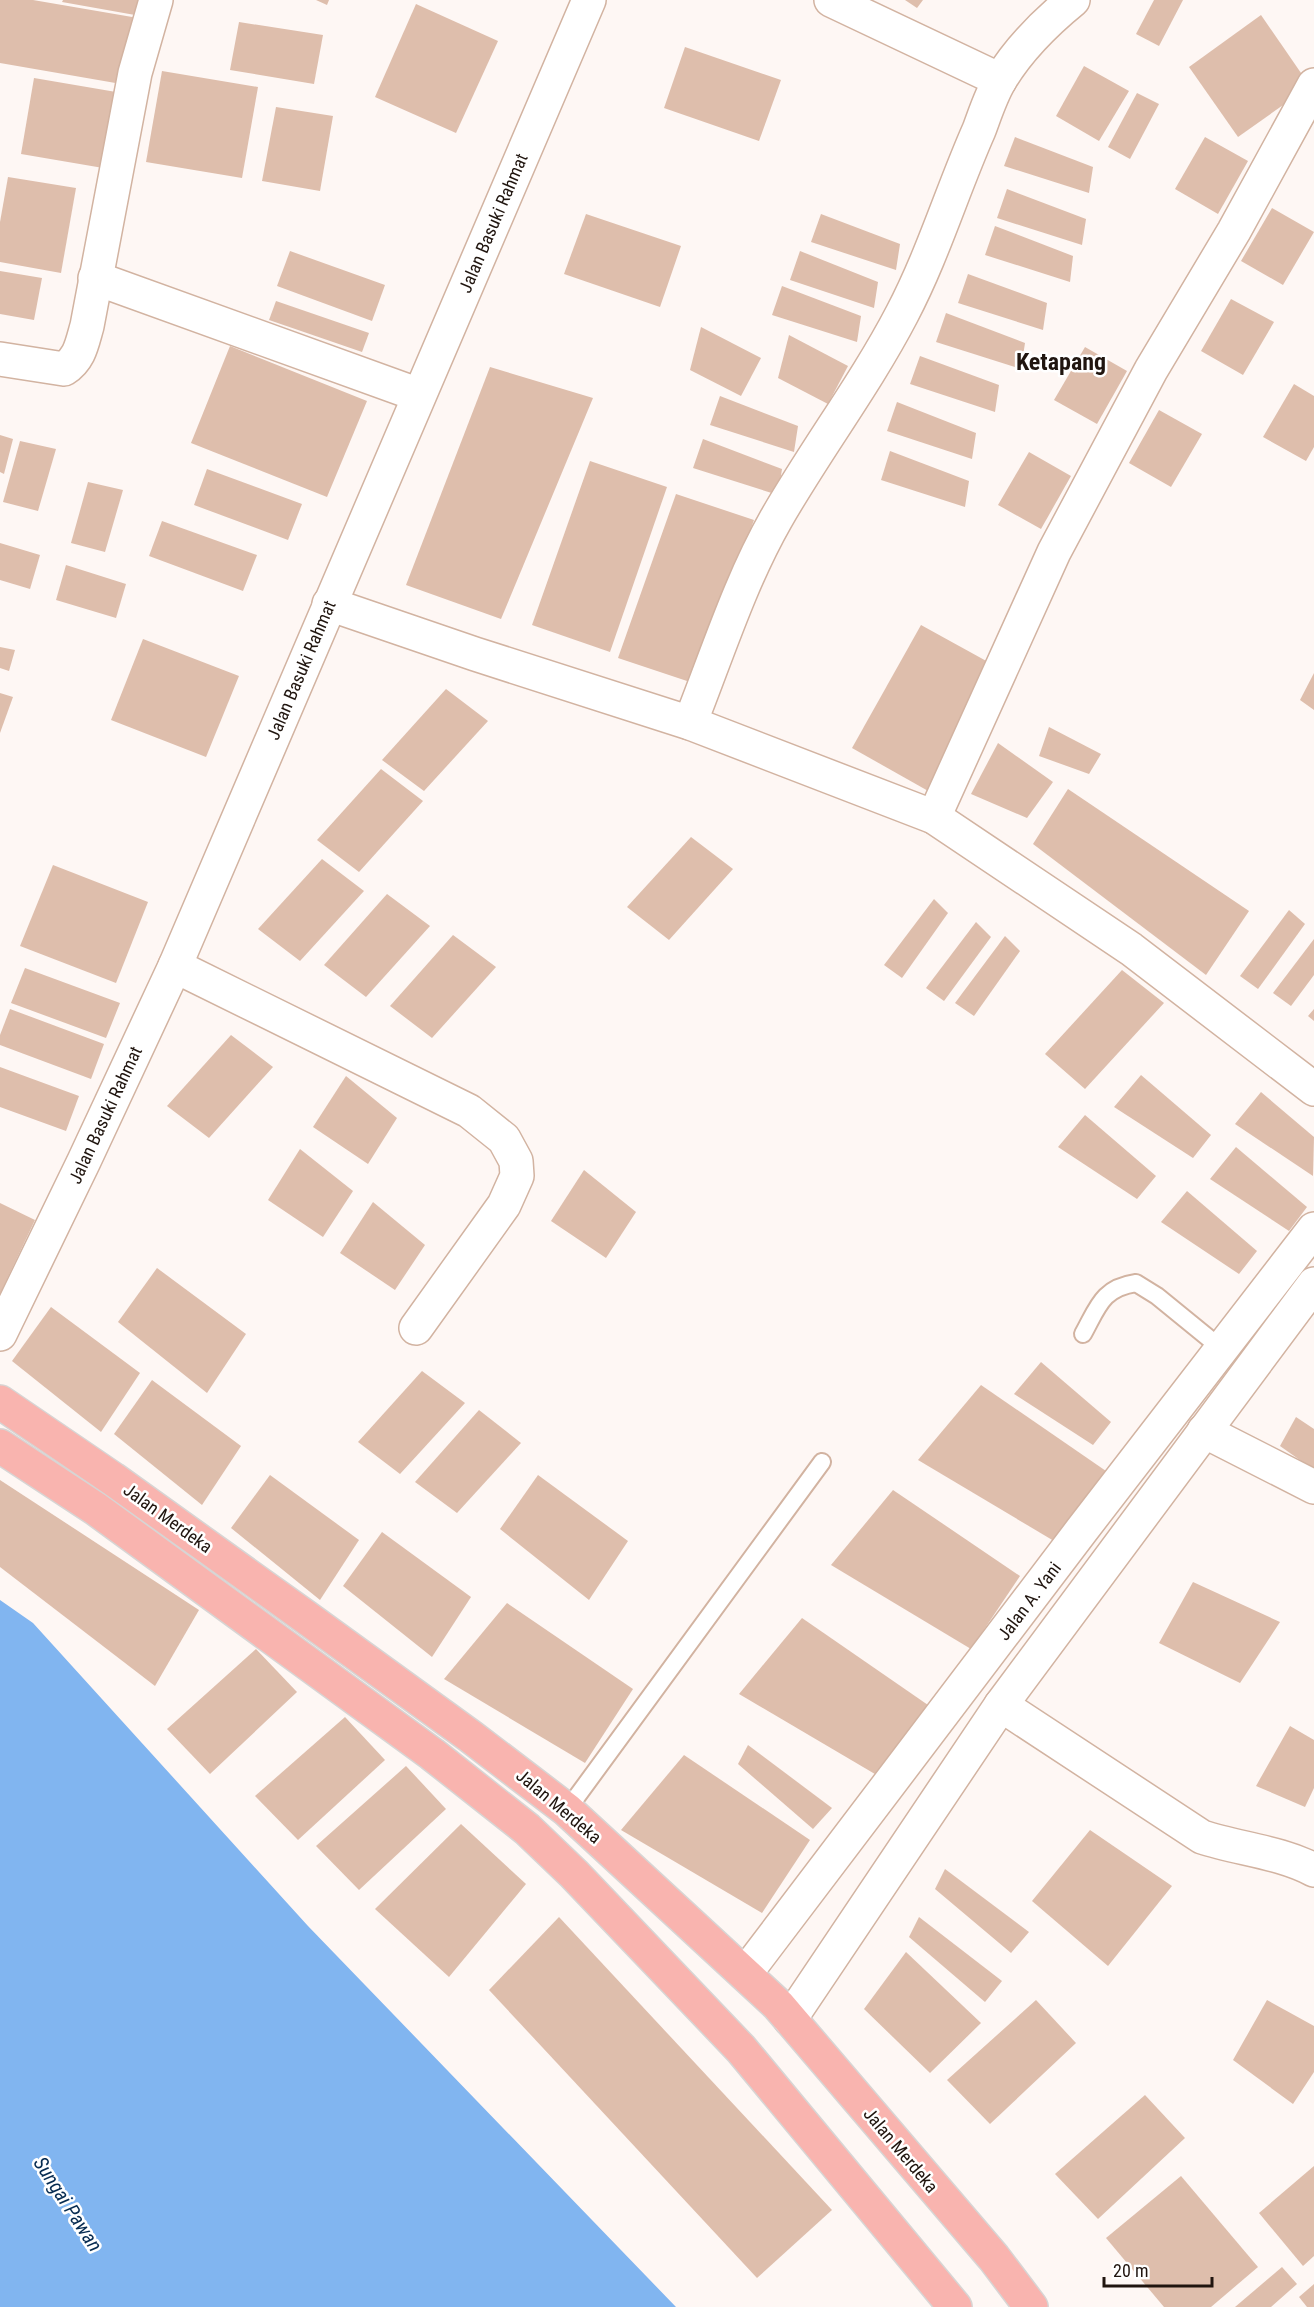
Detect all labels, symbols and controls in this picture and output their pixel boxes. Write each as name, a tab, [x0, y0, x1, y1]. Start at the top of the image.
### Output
street label: Jalan Basuki Rahmat	[454, 150, 532, 296]
district label: Ketapang	[1016, 348, 1106, 376]
street label: Jalan Basuki Rahmat	[262, 597, 340, 743]
street label: Jalan Basuki Rahmat	[64, 1043, 146, 1187]
street label: Jalan Merdeka	[120, 1479, 216, 1557]
street label: Jalan A. Yani	[993, 1558, 1065, 1644]
street label: Jalan Merdeka	[512, 1764, 606, 1848]
street label: Jalan Merdeka	[859, 2103, 943, 2197]
water label: Sungai Pawan	[29, 2152, 107, 2256]
scale bar	[1104, 2250, 1212, 2288]
text: 20 m	[1113, 2260, 1148, 2281]

